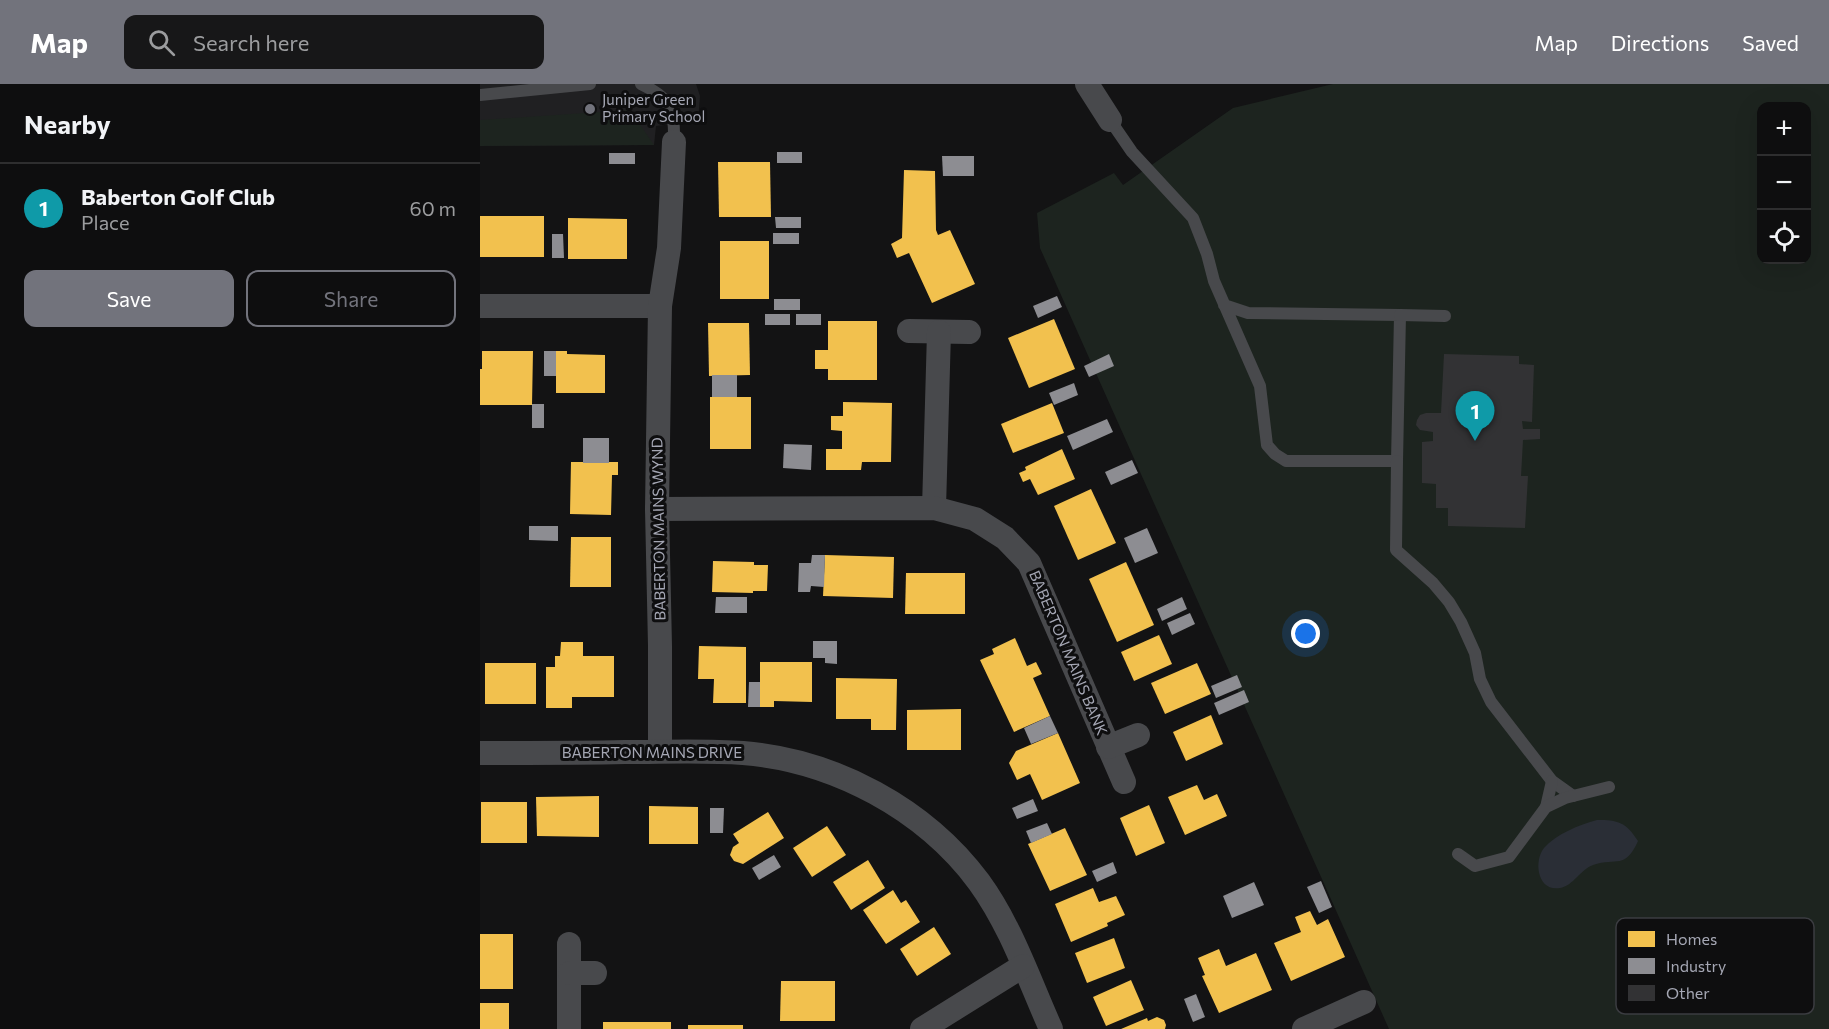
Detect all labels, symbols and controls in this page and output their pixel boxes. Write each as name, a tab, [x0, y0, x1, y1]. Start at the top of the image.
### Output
search box	[124, 15, 544, 69]
text: Map	[30, 25, 88, 59]
icon: search	[145, 26, 178, 59]
text: Search here	[193, 29, 309, 56]
text: Map	[1535, 30, 1578, 55]
text: Directions	[1611, 30, 1709, 55]
text: Saved	[1742, 30, 1799, 55]
place label: Juniper Green Primary School	[602, 90, 705, 125]
marker: Juniper Green Primary School	[583, 102, 597, 116]
map controls	[1757, 102, 1811, 264]
button: +	[1757, 102, 1811, 156]
text: Nearby	[24, 108, 111, 139]
button: −	[1757, 156, 1811, 210]
text: Baberton Golf Club	[81, 183, 275, 210]
text: 1	[39, 196, 48, 220]
text: 60 m	[410, 196, 456, 220]
text: Place	[81, 210, 130, 234]
button: locate	[1757, 210, 1811, 264]
button: Save	[24, 270, 234, 327]
button: Share	[246, 270, 456, 327]
pin: 1	[1456, 392, 1494, 441]
street label: BABERTON MAINS WYND	[647, 437, 669, 621]
street label: BABERTON MAINS BANK	[1026, 568, 1112, 738]
your location	[1291, 619, 1320, 648]
street label: BABERTON MAINS DRIVE	[562, 743, 742, 761]
legend	[1616, 918, 1814, 1014]
text: Homes	[1666, 929, 1717, 948]
text: Industry	[1666, 956, 1726, 975]
text: Other	[1666, 983, 1710, 1002]

